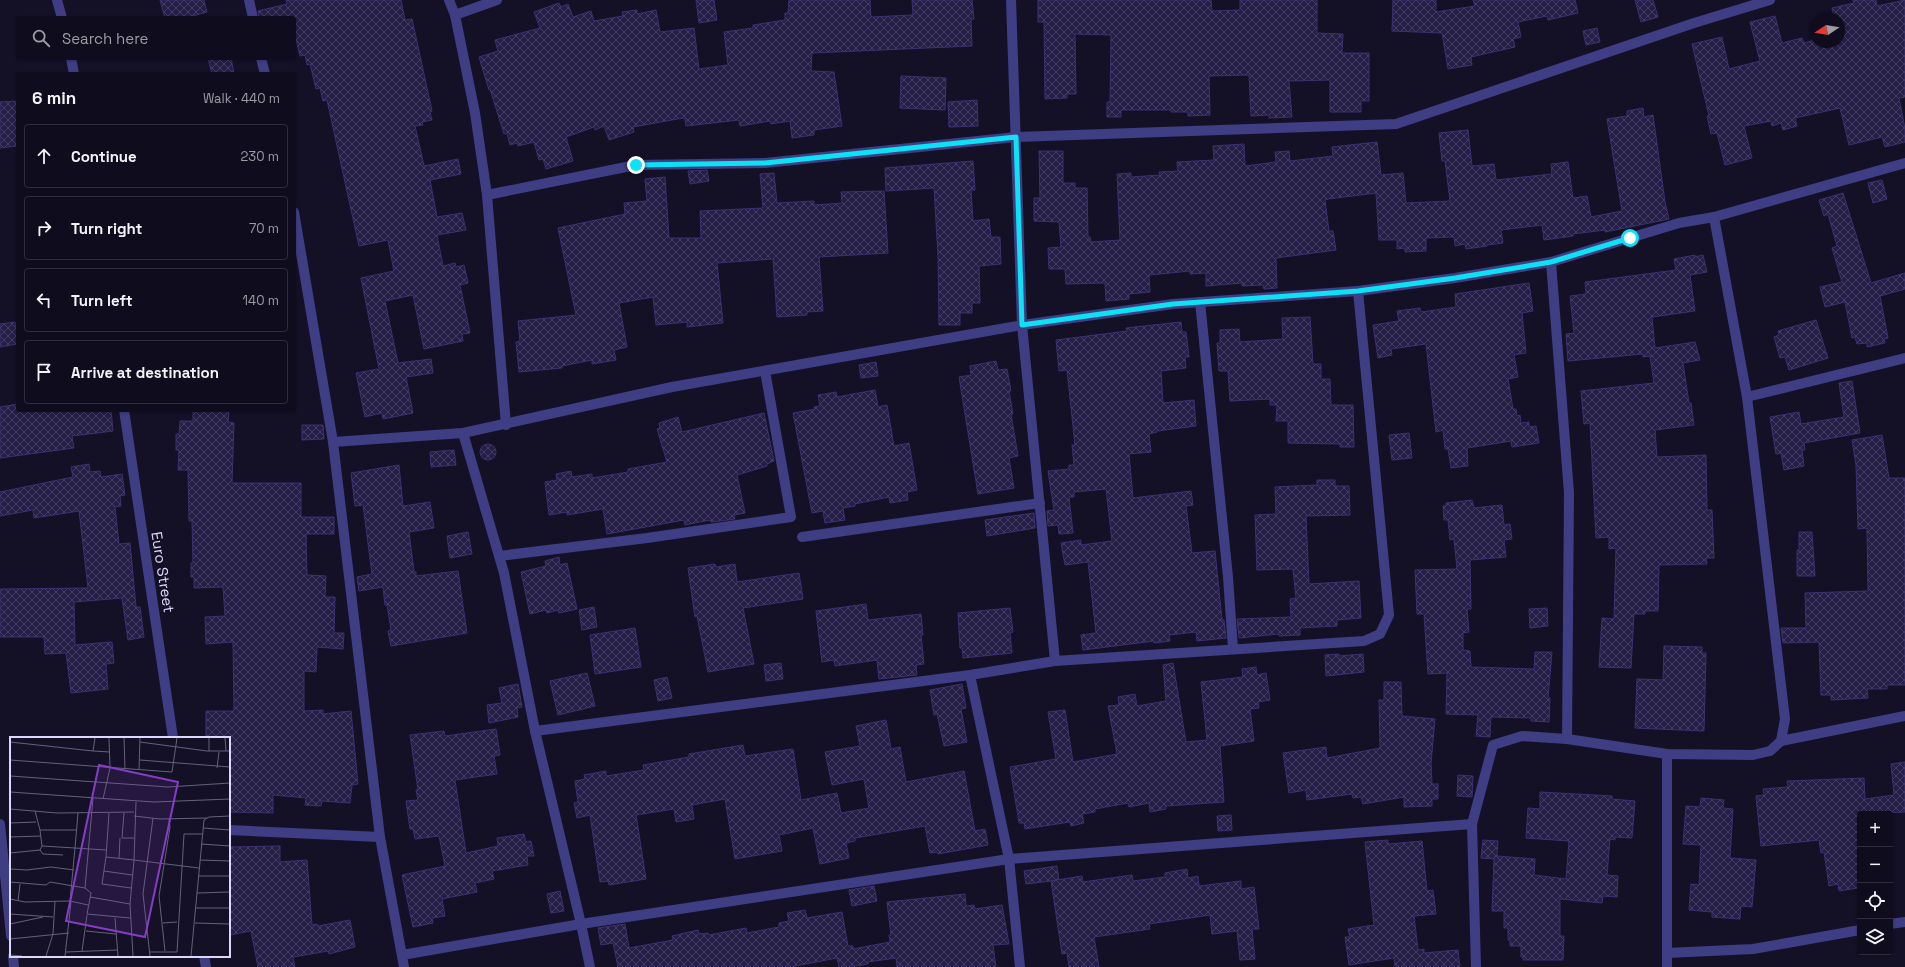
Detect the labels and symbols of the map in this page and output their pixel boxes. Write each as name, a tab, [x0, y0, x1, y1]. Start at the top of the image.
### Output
north arrow	[1809, 12, 1845, 48]
route end	[627, 156, 645, 174]
route start	[1621, 229, 1639, 247]
street label: Euro Street	[147, 530, 179, 614]
inset map	[10, 737, 230, 957]

